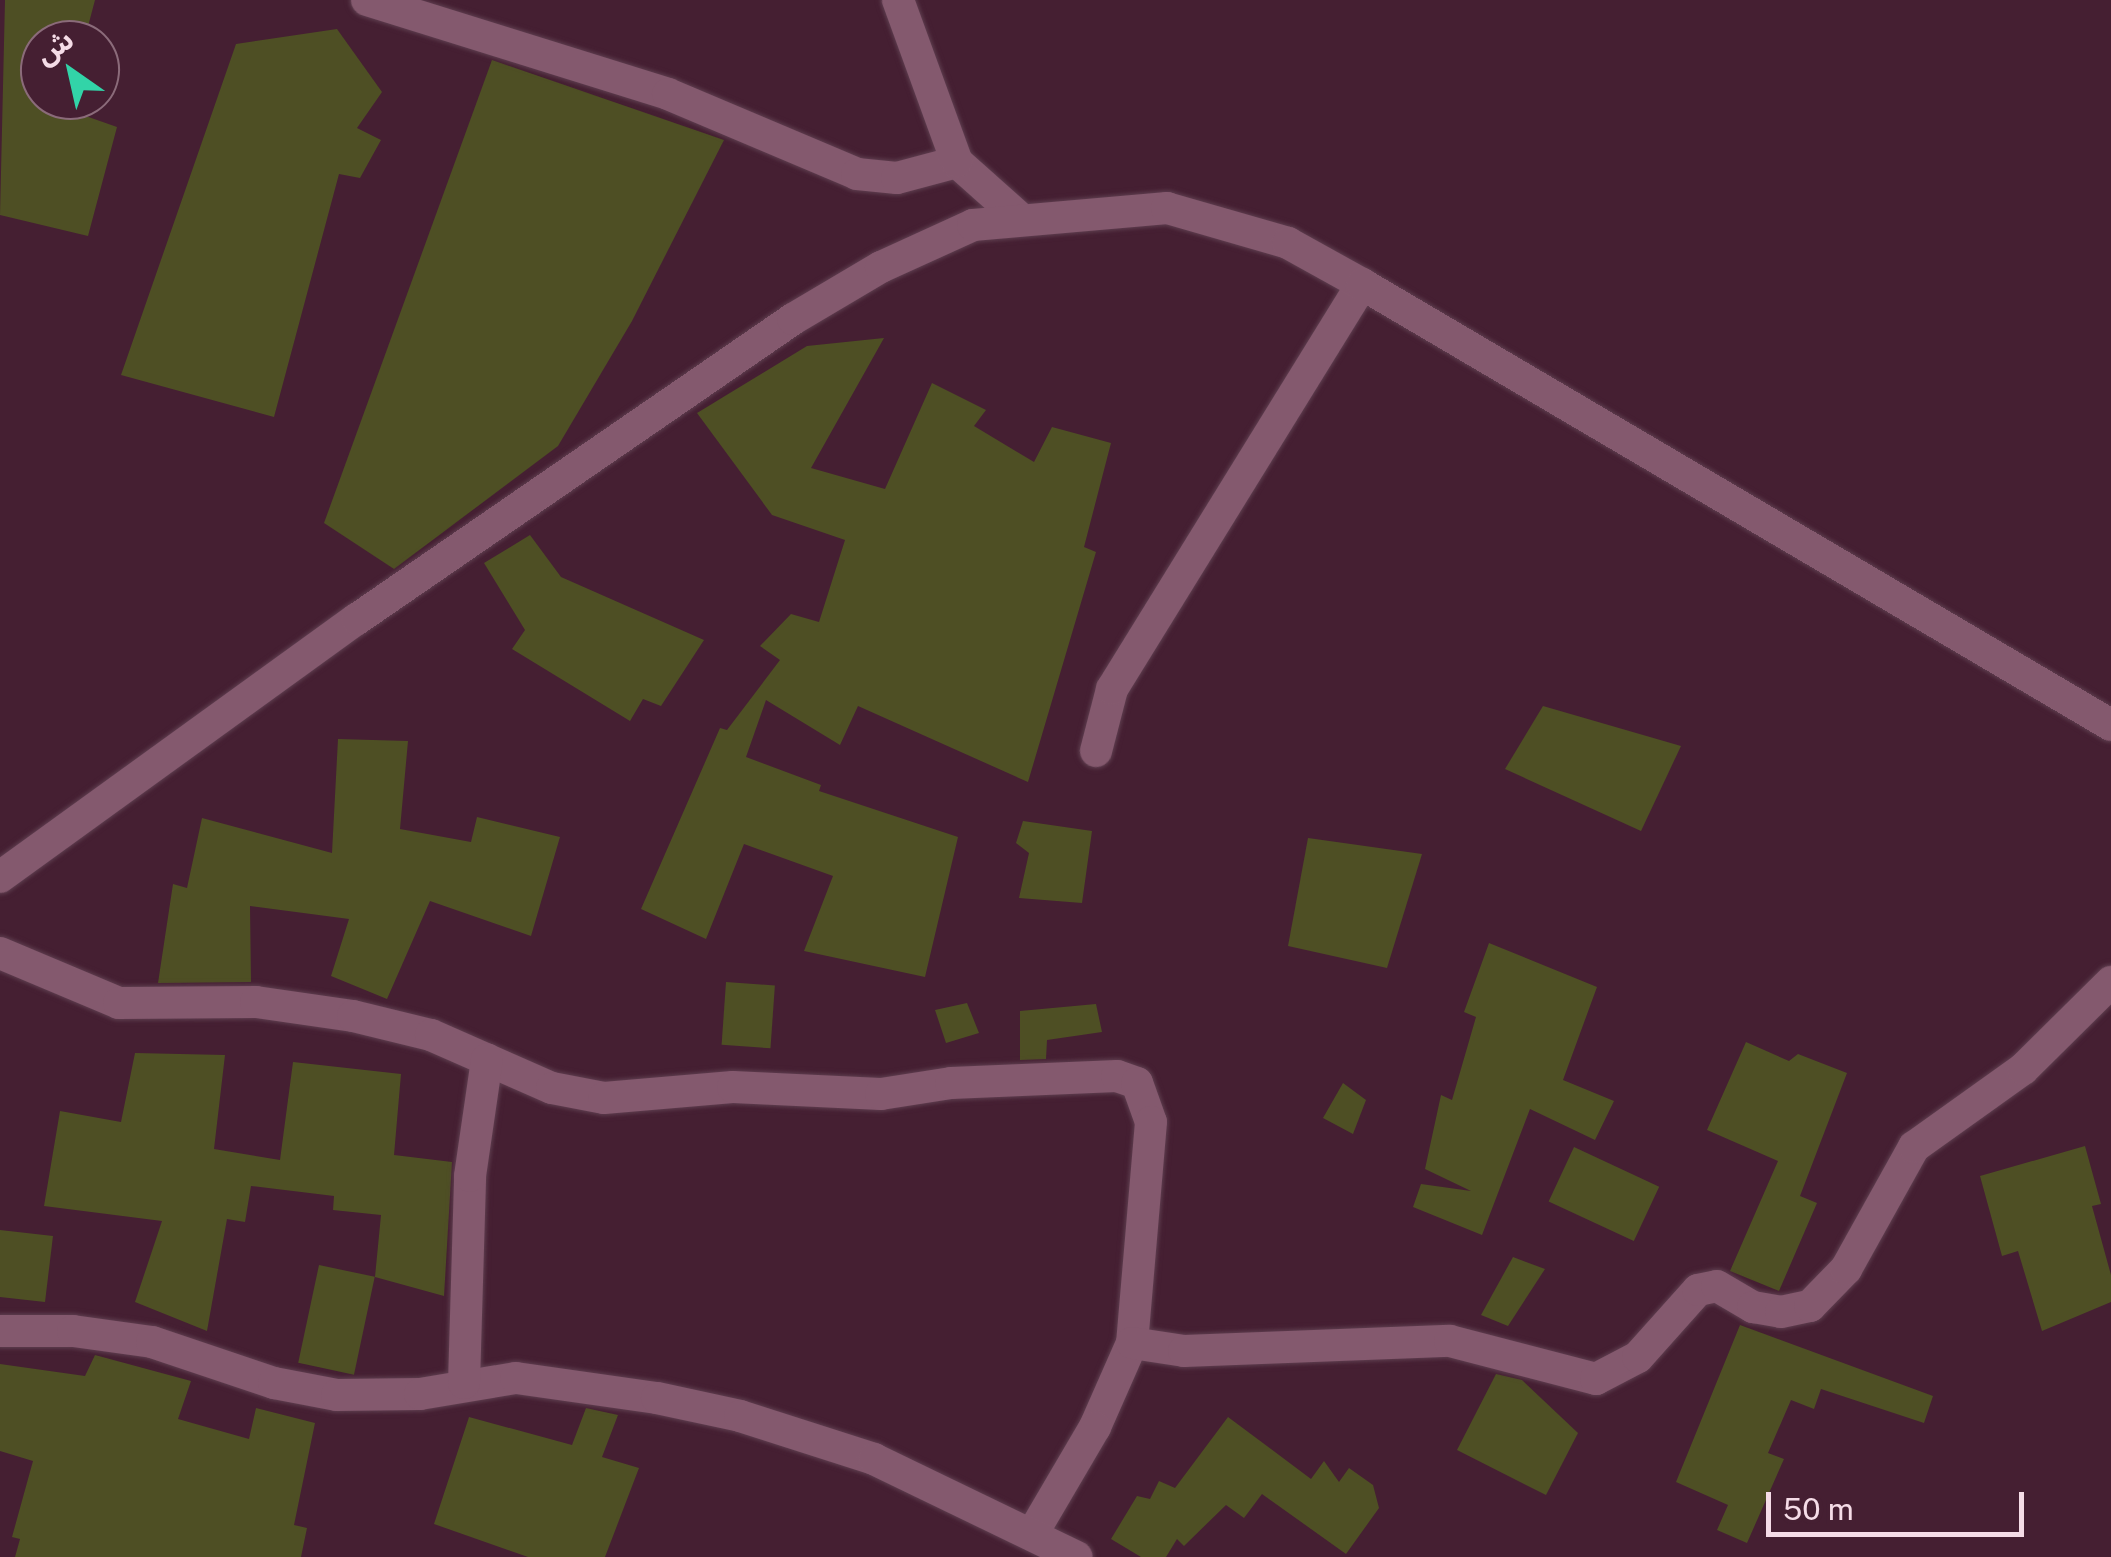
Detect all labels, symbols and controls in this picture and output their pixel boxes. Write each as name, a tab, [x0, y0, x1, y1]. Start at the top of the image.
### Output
north arrow	[20, 20, 120, 120]
text: ش	[29, 22, 79, 71]
scale bar	[1771, 1472, 2028, 1534]
text: 50 m	[1783, 1491, 1854, 1527]

